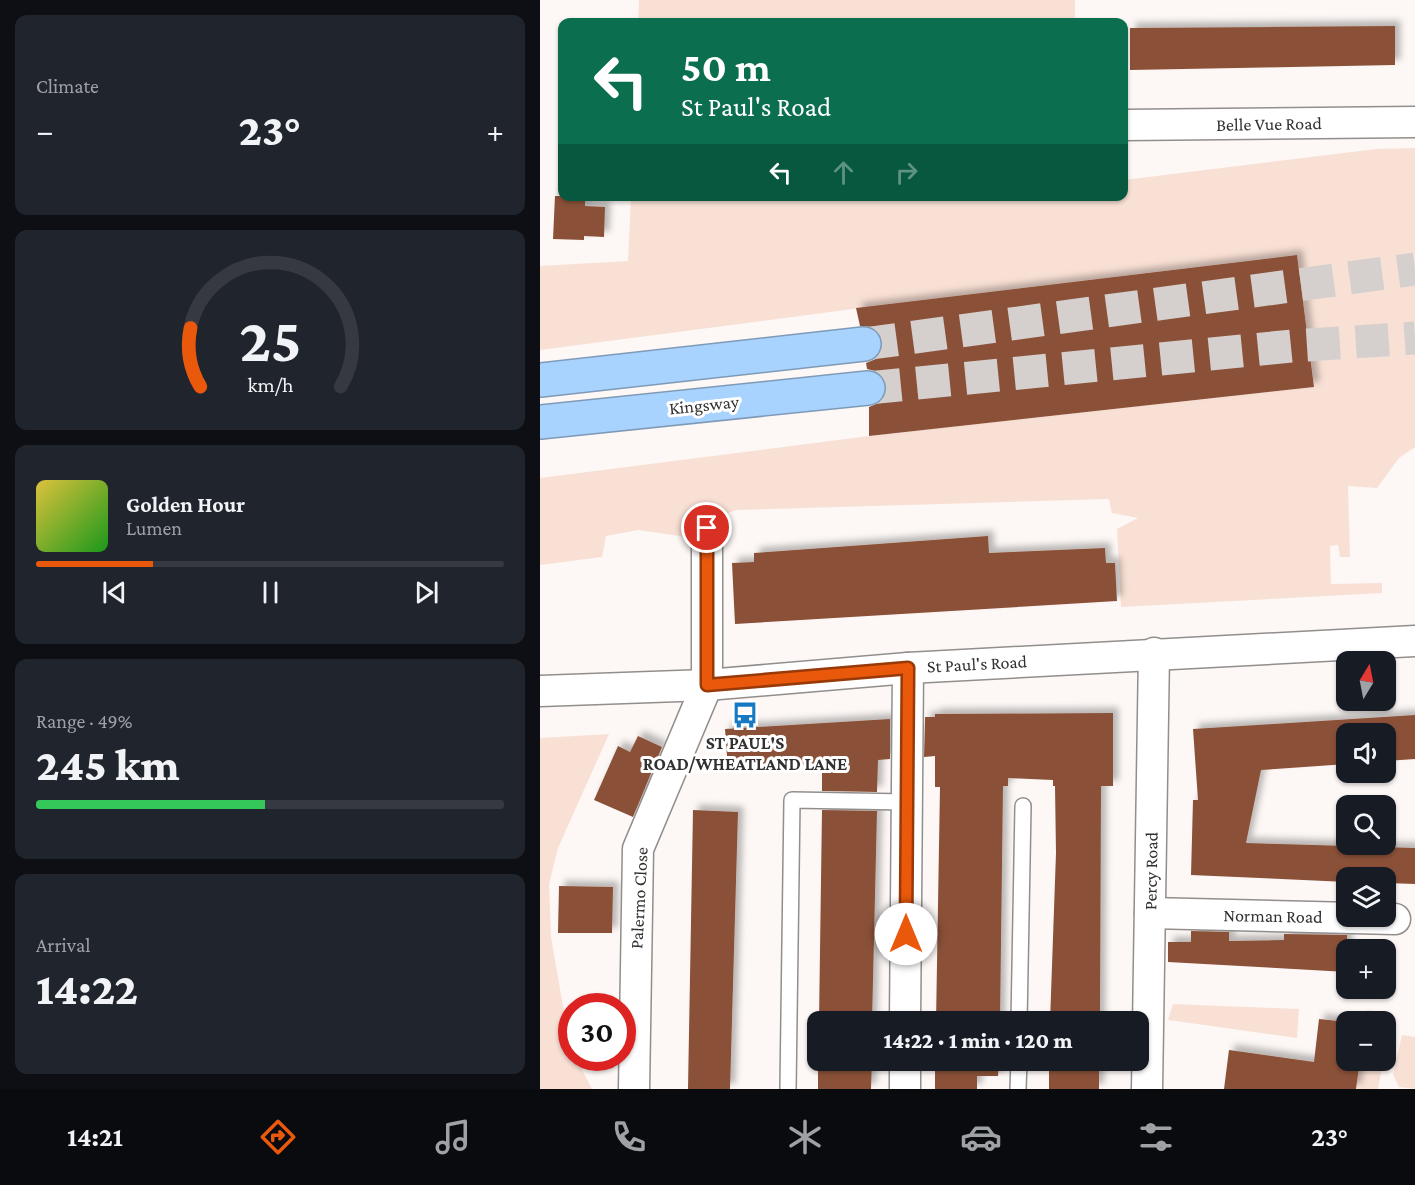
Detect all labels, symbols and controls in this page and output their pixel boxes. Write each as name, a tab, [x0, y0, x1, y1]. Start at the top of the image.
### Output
icon: left	[582, 42, 660, 120]
text: 50 m	[681, 43, 771, 90]
text: Climate	[36, 75, 99, 97]
text: St Paul's Road	[681, 92, 831, 122]
text: 23°	[239, 105, 301, 155]
text: −	[36, 112, 53, 149]
text: +	[487, 112, 504, 149]
street label: Belle Vue Road	[1216, 113, 1323, 135]
icon: left	[764, 156, 797, 189]
icon: ahead	[827, 156, 860, 189]
icon: right	[890, 156, 923, 189]
text: 25	[239, 305, 301, 374]
text: km/h	[247, 373, 294, 397]
street label: Kingsway	[668, 391, 741, 419]
text: Golden Hour	[126, 492, 245, 517]
pin	[681, 502, 732, 553]
icon: arrive	[690, 511, 723, 544]
text: Lumen	[126, 517, 182, 539]
icon: previous	[98, 576, 131, 609]
icon: pause	[254, 576, 287, 609]
icon: next	[410, 576, 443, 609]
street label: St Paul's Road	[926, 651, 1028, 677]
north arrow	[1336, 651, 1396, 711]
map controls	[1336, 651, 1396, 1071]
bus stop icon: ST PAUL'S ROAD/WHEATLAND LANE	[730, 700, 760, 730]
text: Range · 49%	[36, 710, 133, 732]
button: sound	[1336, 723, 1396, 783]
place label: ST PAUL'S ROAD/WHEATLAND LANE	[643, 733, 847, 774]
text: 245 km	[36, 740, 180, 790]
button: search	[1336, 795, 1396, 855]
street label: Percy Road	[1140, 831, 1162, 910]
street label: Palermo Close	[626, 846, 652, 950]
button: layers	[1336, 867, 1396, 927]
position arrow	[874, 902, 938, 966]
street label: Norman Road	[1223, 905, 1323, 927]
text: Arrival	[36, 934, 90, 956]
button: +	[1336, 939, 1396, 999]
text: 14:22	[36, 964, 138, 1014]
speed limit sign: 30	[558, 993, 636, 1071]
button: −	[1336, 1011, 1396, 1071]
text: 14:22 · 1 min · 120 m	[884, 1028, 1072, 1053]
icon: directions	[257, 1116, 299, 1158]
icon: music	[432, 1116, 474, 1158]
icon: phone	[608, 1116, 650, 1158]
icon: climate	[784, 1116, 826, 1158]
icon: car	[960, 1116, 1002, 1158]
icon: filters	[1135, 1116, 1177, 1158]
text: 14:21	[67, 1122, 123, 1152]
text: 23°	[1311, 1122, 1348, 1152]

